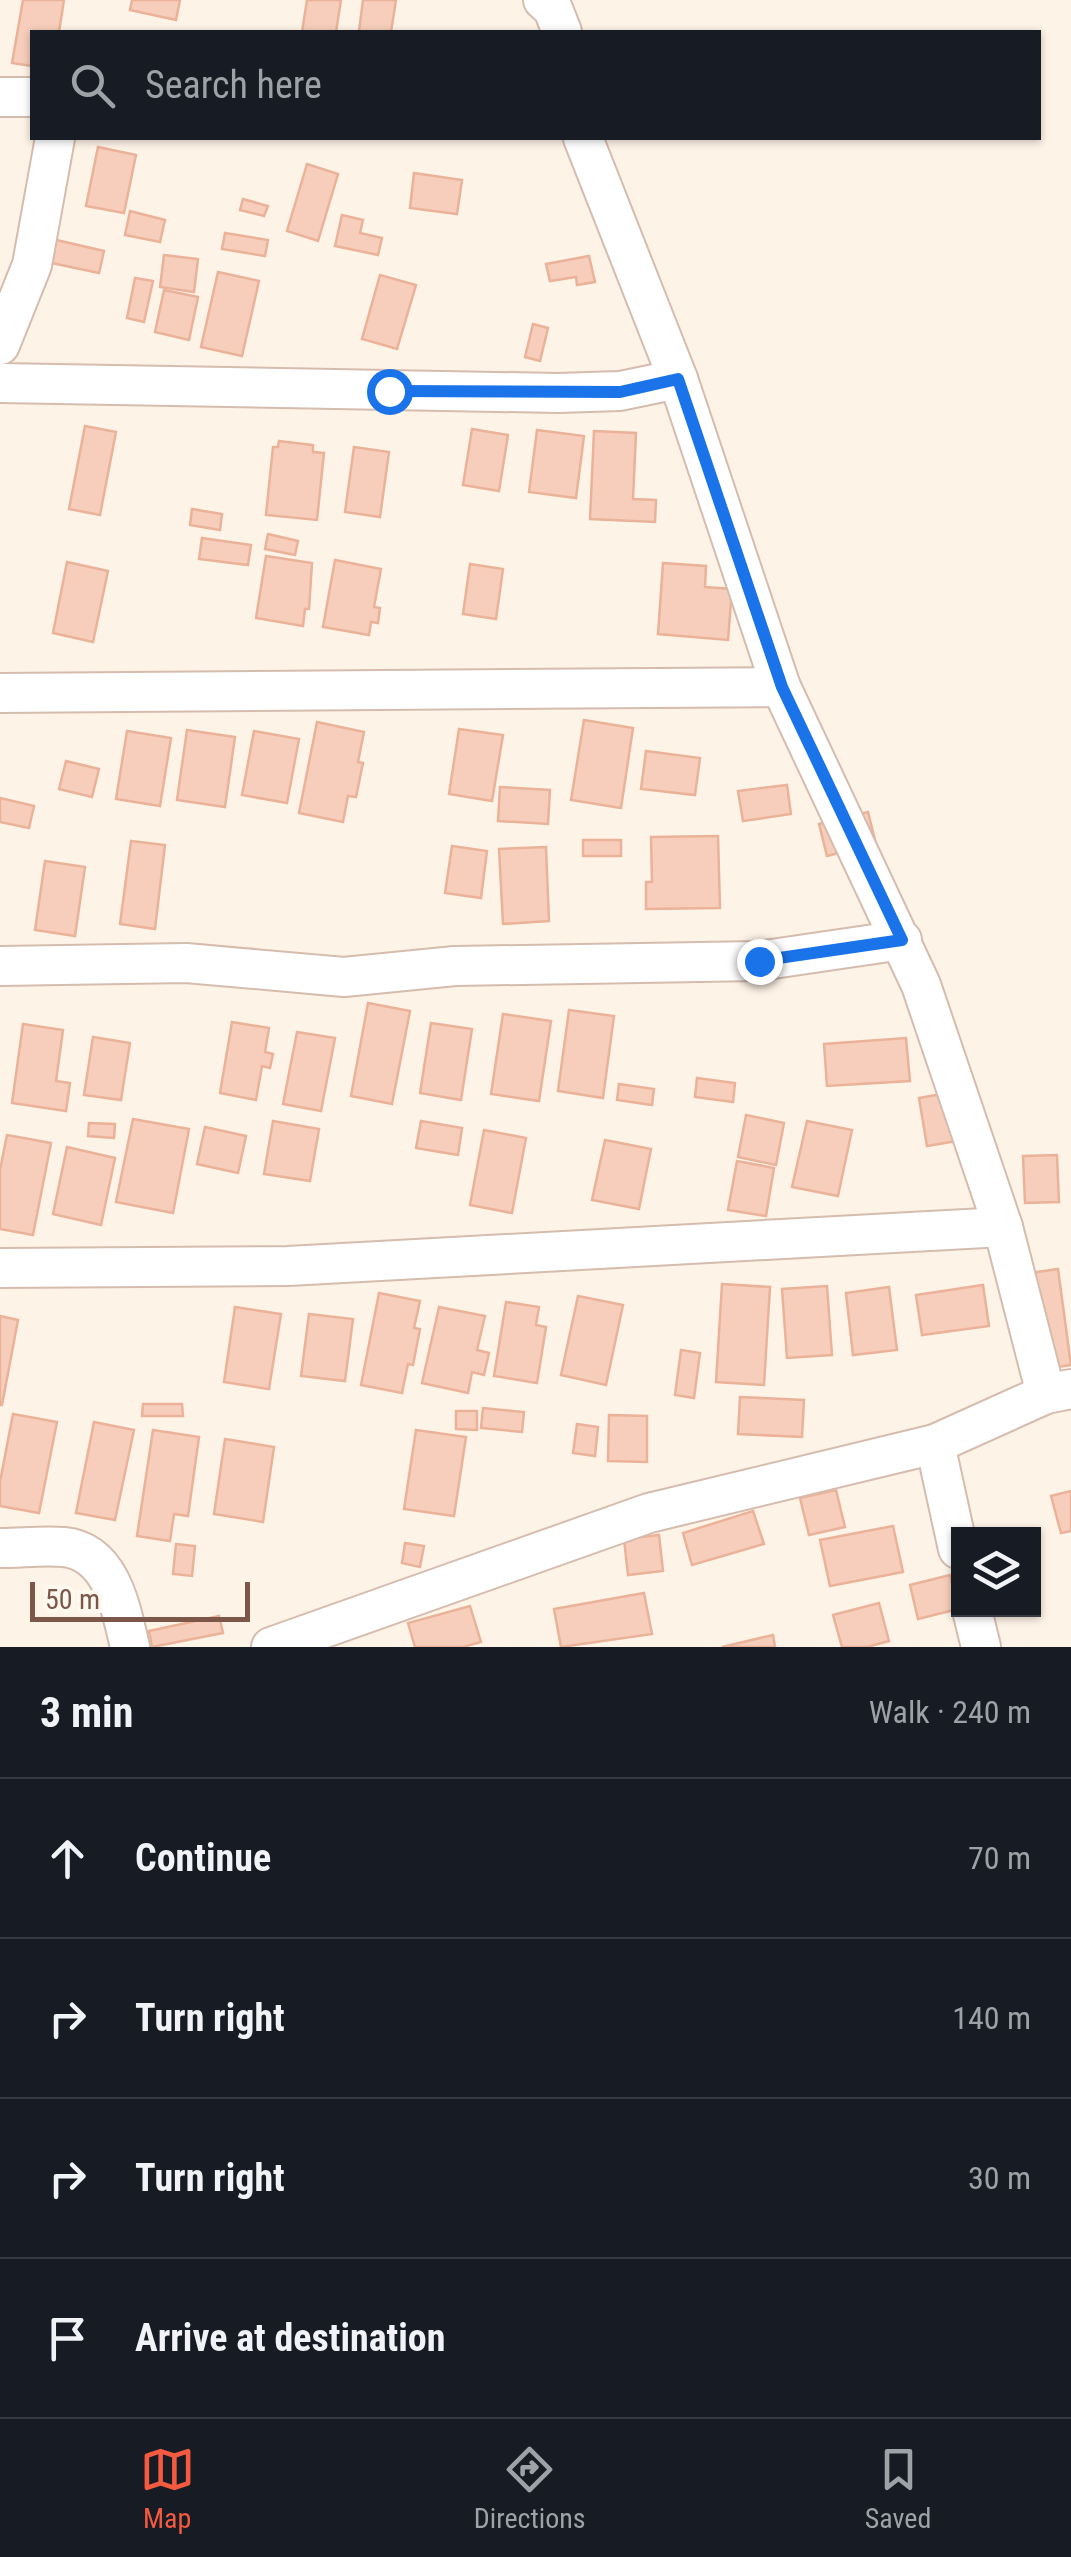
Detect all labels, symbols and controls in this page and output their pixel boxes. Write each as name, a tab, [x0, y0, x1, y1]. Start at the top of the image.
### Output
search box	[30, 30, 1041, 140]
icon: search	[65, 58, 120, 113]
text: Search here	[145, 63, 322, 107]
route start	[367, 369, 413, 415]
route end	[737, 939, 783, 985]
map controls	[951, 1527, 1041, 1617]
button: layers	[951, 1527, 1041, 1617]
scale bar	[30, 1577, 250, 1622]
text: 50 m	[45, 1583, 100, 1616]
text: 3 min	[40, 1688, 133, 1737]
text: Walk · 240 m	[869, 1693, 1031, 1731]
icon: ahead	[40, 1831, 95, 1886]
text: Continue	[135, 1836, 271, 1880]
text: 70 m	[968, 1839, 1031, 1877]
icon: right	[40, 1991, 95, 2046]
text: Turn right	[135, 1996, 285, 2040]
text: 140 m	[952, 1999, 1031, 2037]
icon: right	[40, 2151, 95, 2206]
text: Turn right	[135, 2156, 285, 2200]
text: 30 m	[968, 2159, 1031, 2197]
icon: arrive	[40, 2311, 95, 2366]
text: Arrive at destination	[135, 2316, 445, 2360]
tab: Map	[140, 2442, 195, 2535]
tab: Directions	[474, 2442, 586, 2535]
tab: Saved	[865, 2442, 931, 2535]

